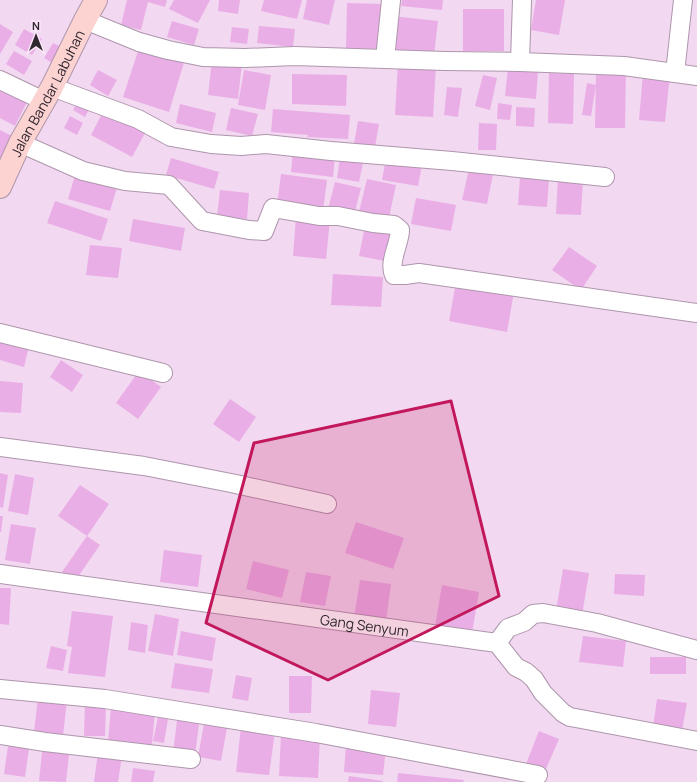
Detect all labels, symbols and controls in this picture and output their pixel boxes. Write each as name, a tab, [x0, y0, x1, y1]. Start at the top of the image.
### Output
north arrow	[16, 16, 56, 56]
text: N	[32, 18, 40, 33]
street label: Jalan Bandar Labuhan	[6, 27, 88, 160]
street label: Gang Senyum	[319, 609, 410, 640]

